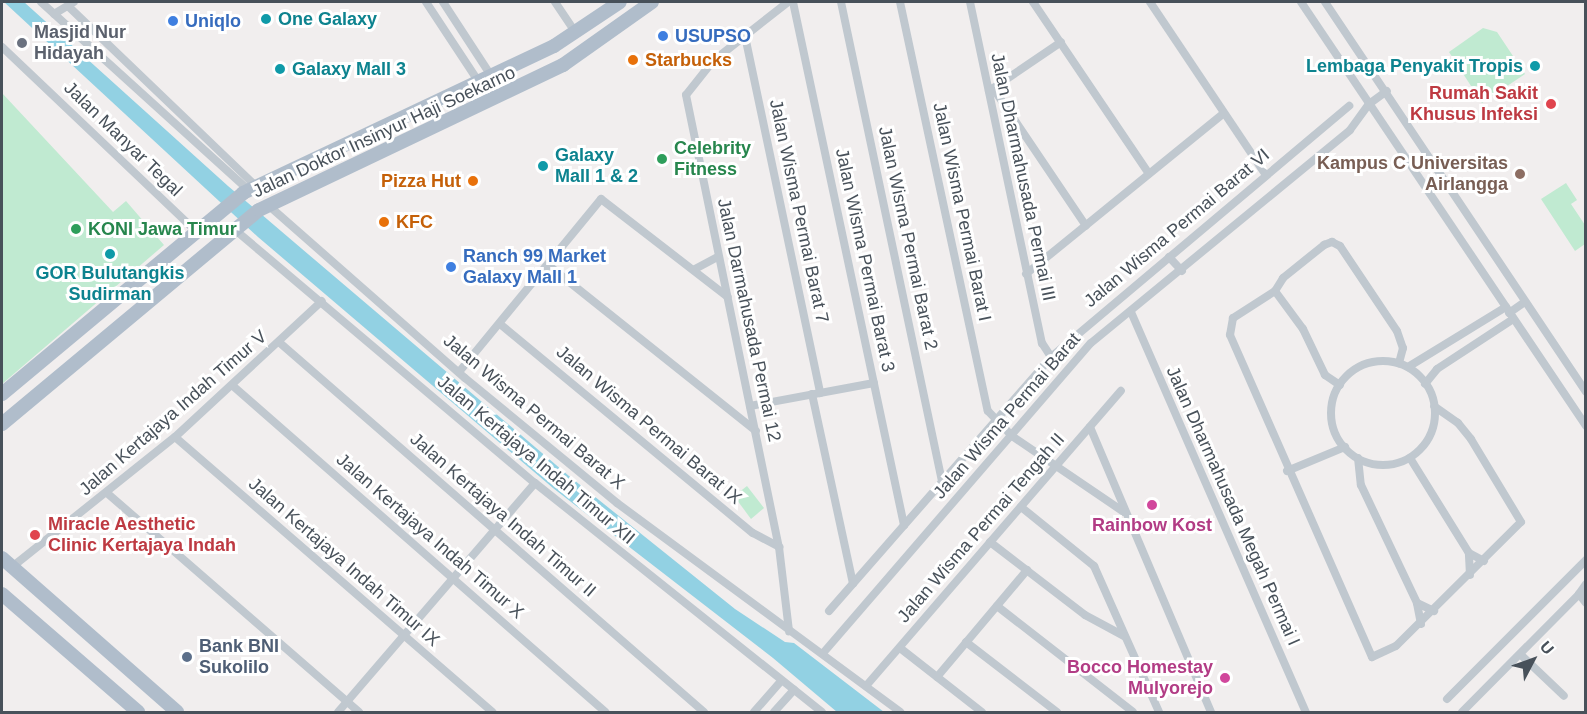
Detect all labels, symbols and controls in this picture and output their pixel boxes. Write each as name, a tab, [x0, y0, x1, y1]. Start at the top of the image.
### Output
place label: One Galaxy	[278, 8, 377, 30]
place label: Uniqlo	[185, 10, 241, 32]
marker: One Galaxy	[259, 12, 273, 26]
marker: Uniqlo	[166, 14, 180, 28]
place label: Masjid Nur Hidayah	[34, 22, 126, 64]
place label: USUPSO	[675, 25, 751, 47]
marker: USUPSO	[656, 29, 670, 43]
marker: Masjid Nur Hidayah	[15, 36, 29, 50]
place label: Starbucks	[645, 49, 732, 71]
street label: Jalan Dharmahusada Permai III	[986, 51, 1060, 303]
marker: Starbucks	[626, 53, 640, 67]
place label: Lembaga Penyakit Tropis	[1306, 55, 1523, 77]
place label: Galaxy Mall 3	[292, 58, 406, 80]
marker: Lembaga Penyakit Tropis	[1528, 59, 1542, 73]
street label: Jalan Doktor Insinyur Haji Soekarno	[249, 62, 519, 202]
marker: Galaxy Mall 3	[273, 62, 287, 76]
street label: Jalan Manyar Tegal	[59, 77, 187, 201]
place label: Rumah Sakit Khusus Infeksi	[1410, 83, 1538, 125]
marker: Rumah Sakit Khusus Infeksi	[1542, 95, 1560, 113]
street label: Jalan Wisma Permai Barat 7	[765, 97, 833, 325]
street label: Jalan Wisma Permai Barat I	[928, 101, 996, 323]
street label: Jalan Wisma Permai Barat 2	[874, 124, 942, 352]
place label: Celebrity Fitness	[674, 138, 751, 180]
street label: Jalan Wisma Permai Barat VI	[1080, 144, 1274, 312]
place label: Galaxy Mall 1 & 2	[555, 145, 638, 188]
street label: Jalan Wisma Permai Barat 3	[831, 146, 899, 374]
marker: Celebrity Fitness	[655, 152, 669, 166]
place label: Kampus C Universitas Airlangga	[1317, 153, 1508, 195]
marker: Galaxy Mall 1 & 2	[536, 159, 550, 173]
marker: Kampus C Universitas Airlangga	[1513, 167, 1527, 181]
place label: Pizza Hut	[381, 170, 461, 192]
marker: Pizza Hut	[466, 174, 480, 188]
street label: Jalan Darmahusada Permai 12	[713, 196, 785, 444]
place label: KFC	[396, 211, 433, 233]
marker: KFC	[377, 215, 391, 229]
place label: KONI Jawa Timur	[88, 218, 237, 240]
marker: KONI Jawa Timur	[69, 222, 83, 236]
place label: Ranch 99 Market Galaxy Mall 1	[463, 246, 606, 288]
marker: GOR Bulutangkis Sudirman	[103, 247, 117, 261]
marker: Ranch 99 Market Galaxy Mall 1	[444, 260, 458, 274]
place label: GOR Bulutangkis Sudirman	[35, 263, 185, 306]
street label: Jalan Kertajaya Indah Timur V	[75, 326, 271, 500]
street label: Jalan Wisma Permai Barat	[929, 329, 1085, 503]
street label: Jalan Wisma Permai Barat X	[439, 330, 629, 494]
street label: Jalan Wisma Permai Barat IX	[552, 341, 746, 509]
street label: Jalan Dharmahusada Megah Permai I	[1161, 363, 1305, 649]
street label: Jalan Kertajaya Indah Timur XII	[433, 371, 639, 549]
street label: Jalan Kertajaya Indah Timur II	[406, 428, 600, 602]
street label: Jalan Wisma Permai Tengah II	[893, 429, 1069, 627]
street label: Jalan Kertajaya Indah Timur X	[332, 449, 528, 623]
street label: Jalan Kertajaya Indah Timur IX	[244, 473, 444, 651]
marker: Rainbow Kost	[1145, 498, 1159, 512]
place label: Miracle Aesthetic Clinic Kertajaya Indah	[48, 514, 236, 556]
place label: Rainbow Kost	[1092, 514, 1212, 536]
marker: Miracle Aesthetic Clinic Kertajaya Indah	[26, 526, 44, 544]
north arrow	[1503, 630, 1563, 690]
place label: Bank BNI Sukolilo	[199, 636, 279, 678]
text: U	[1537, 638, 1557, 658]
marker: Bank BNI Sukolilo	[180, 650, 194, 664]
place label: Bocco Homestay Mulyorejo	[1067, 657, 1213, 700]
marker: Bocco Homestay Mulyorejo	[1218, 671, 1232, 685]

